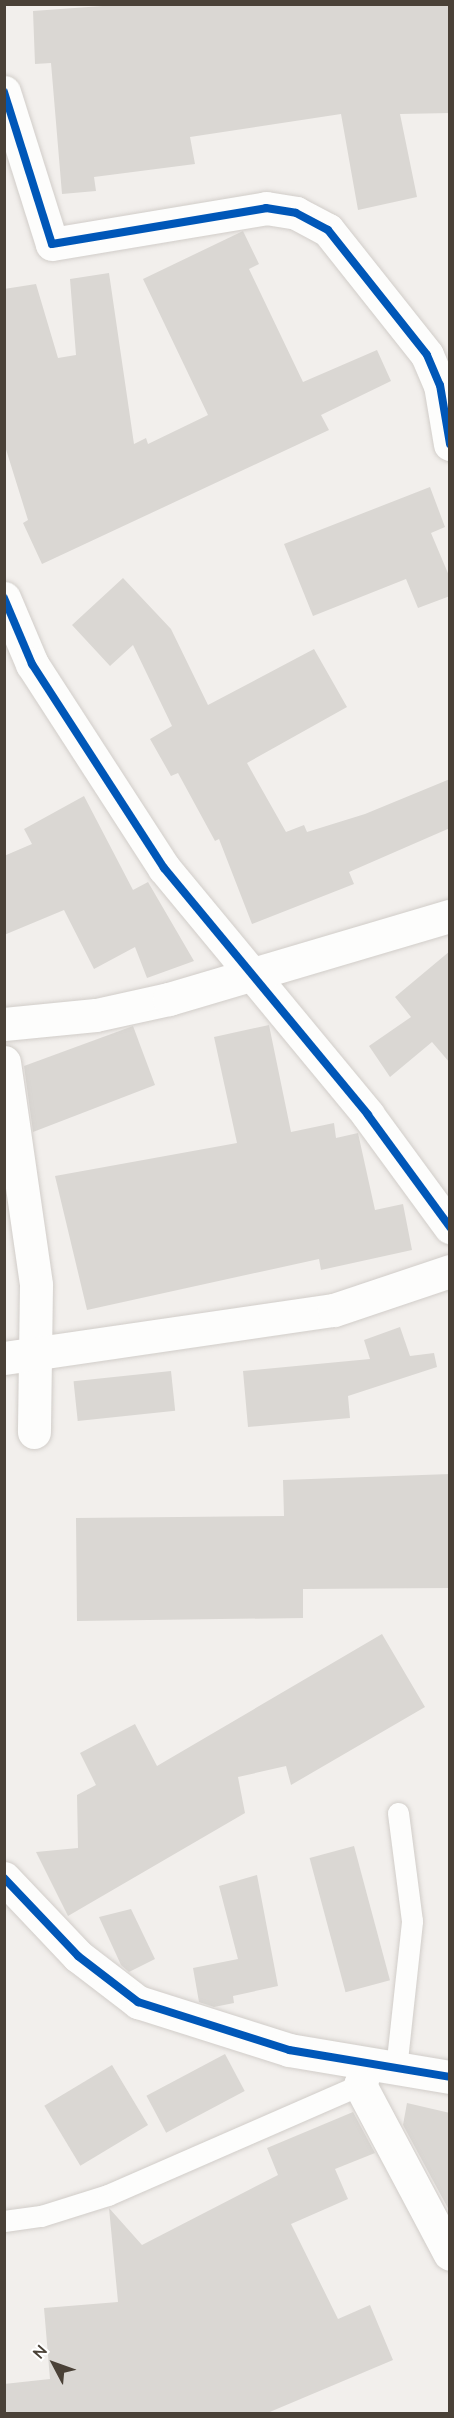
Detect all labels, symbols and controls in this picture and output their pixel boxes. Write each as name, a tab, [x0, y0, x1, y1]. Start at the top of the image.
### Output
north arrow	[24, 2334, 84, 2394]
text: N	[28, 2340, 53, 2364]

